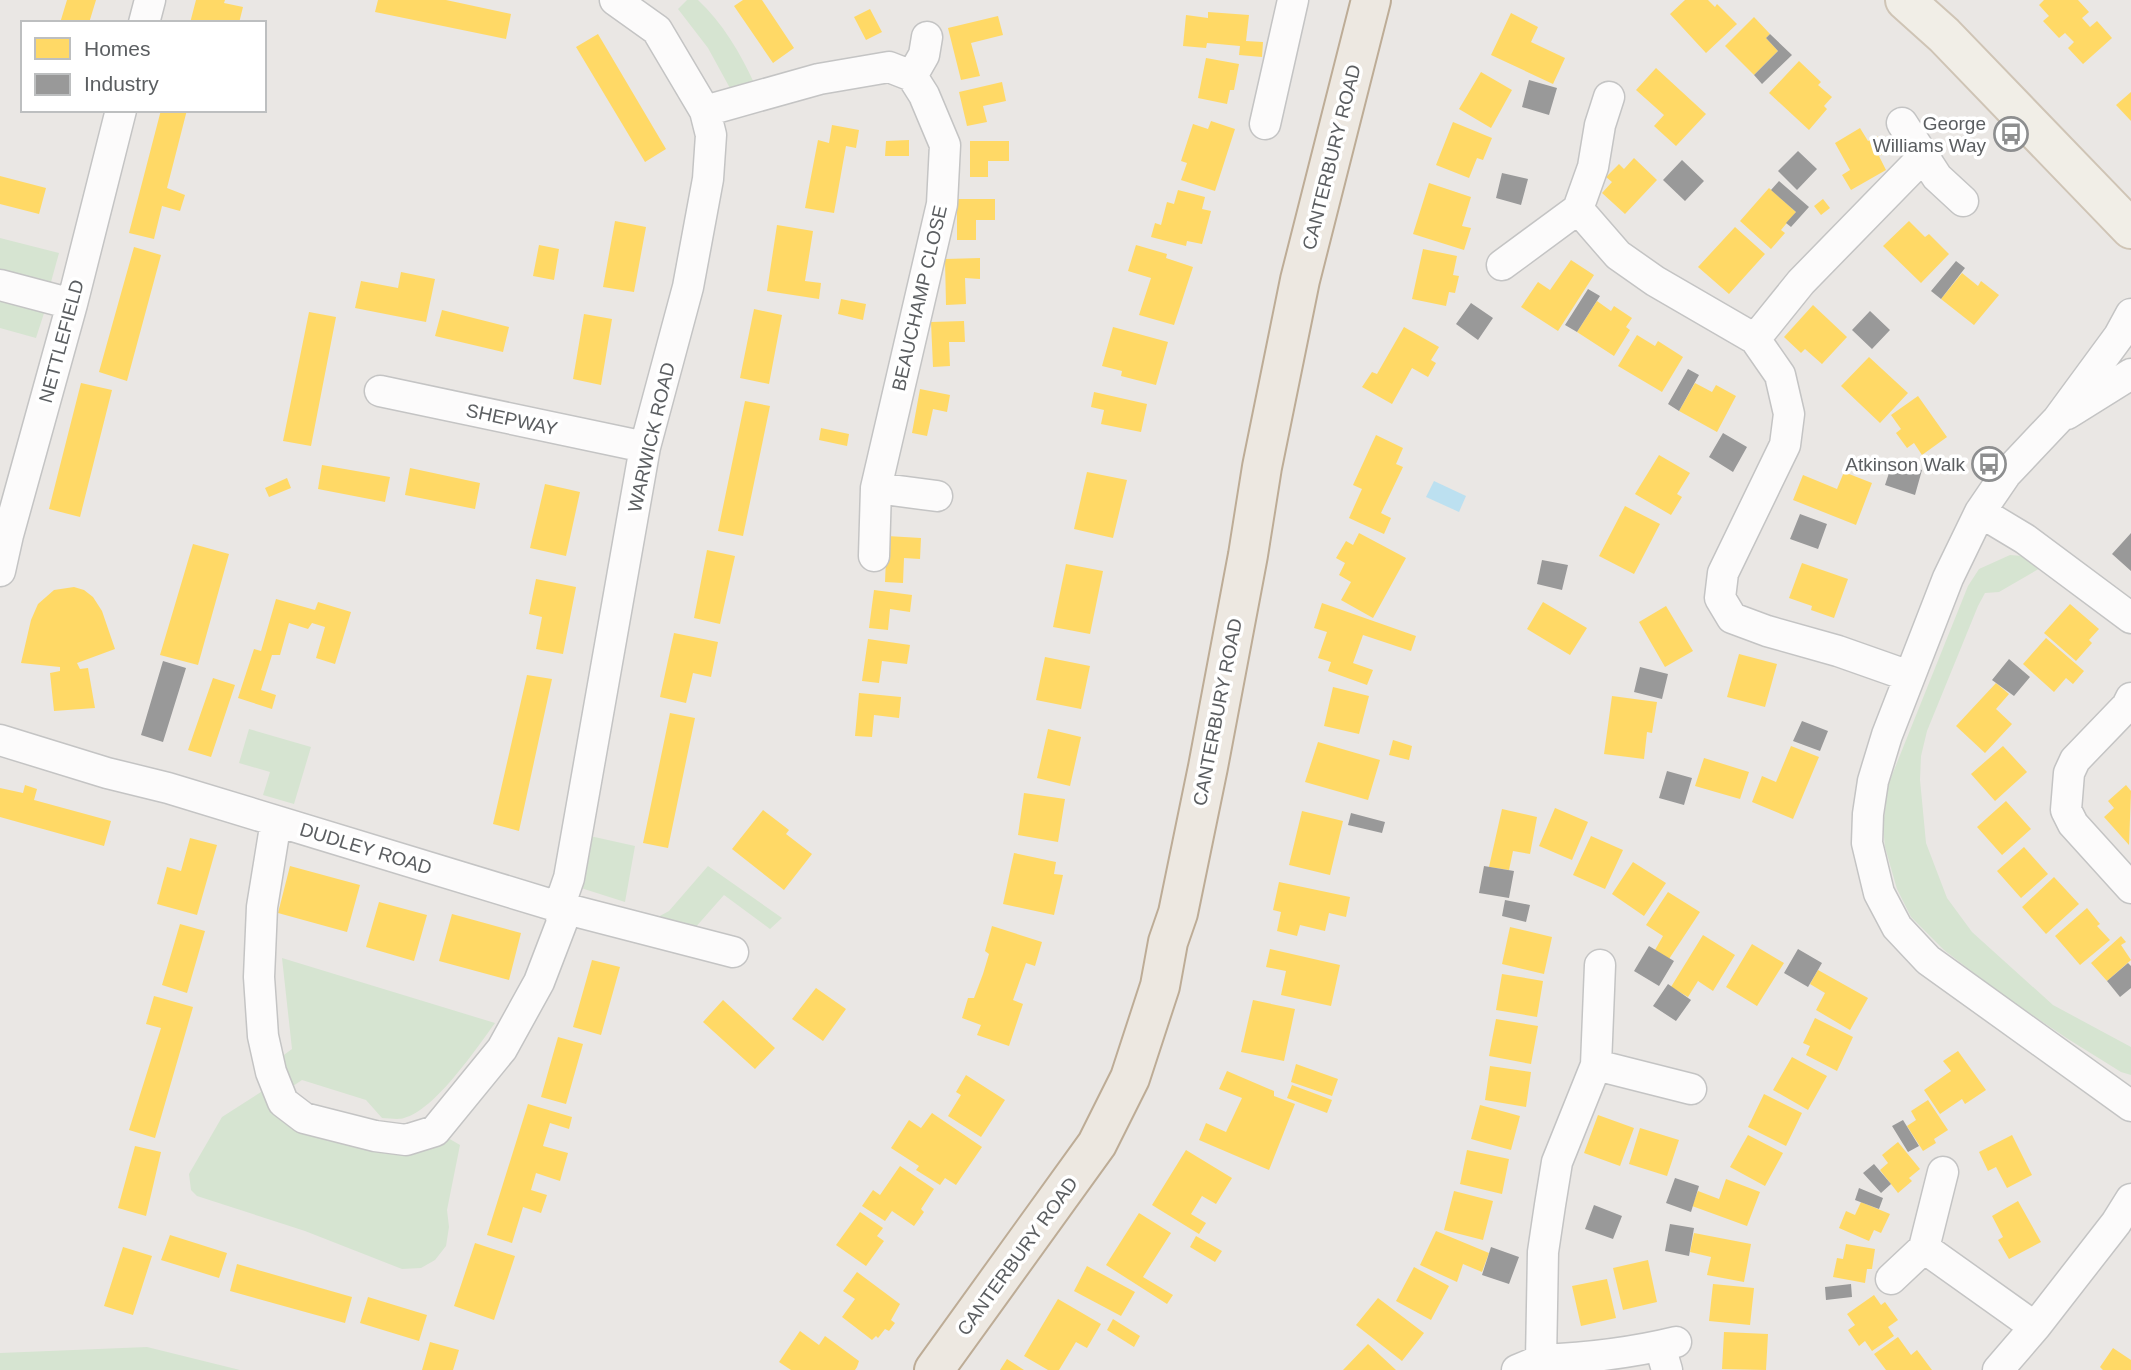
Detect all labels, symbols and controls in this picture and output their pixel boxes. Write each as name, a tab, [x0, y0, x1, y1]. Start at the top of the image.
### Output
legend	[21, 21, 266, 112]
text: Homes	[84, 37, 151, 60]
street label: CANTERBURY ROAD	[1298, 62, 1365, 252]
text: Industry	[84, 72, 159, 95]
place label: George Williams Way	[1873, 113, 1986, 156]
bus stop icon: George Williams Way	[1992, 115, 2030, 153]
street label: BEAUCHAMP CLOSE	[888, 203, 951, 393]
street label: NETTLEFIELD	[35, 277, 88, 405]
street label: WARWICK ROAD	[624, 360, 679, 514]
street label: SHEPWAY	[464, 400, 560, 439]
bus stop icon: Atkinson Walk	[1970, 445, 2008, 483]
place label: Atkinson Walk	[1845, 454, 1965, 475]
street label: CANTERBURY ROAD	[1189, 617, 1246, 808]
street label: DUDLEY ROAD	[297, 818, 434, 879]
street label: CANTERBURY ROAD	[953, 1173, 1082, 1339]

